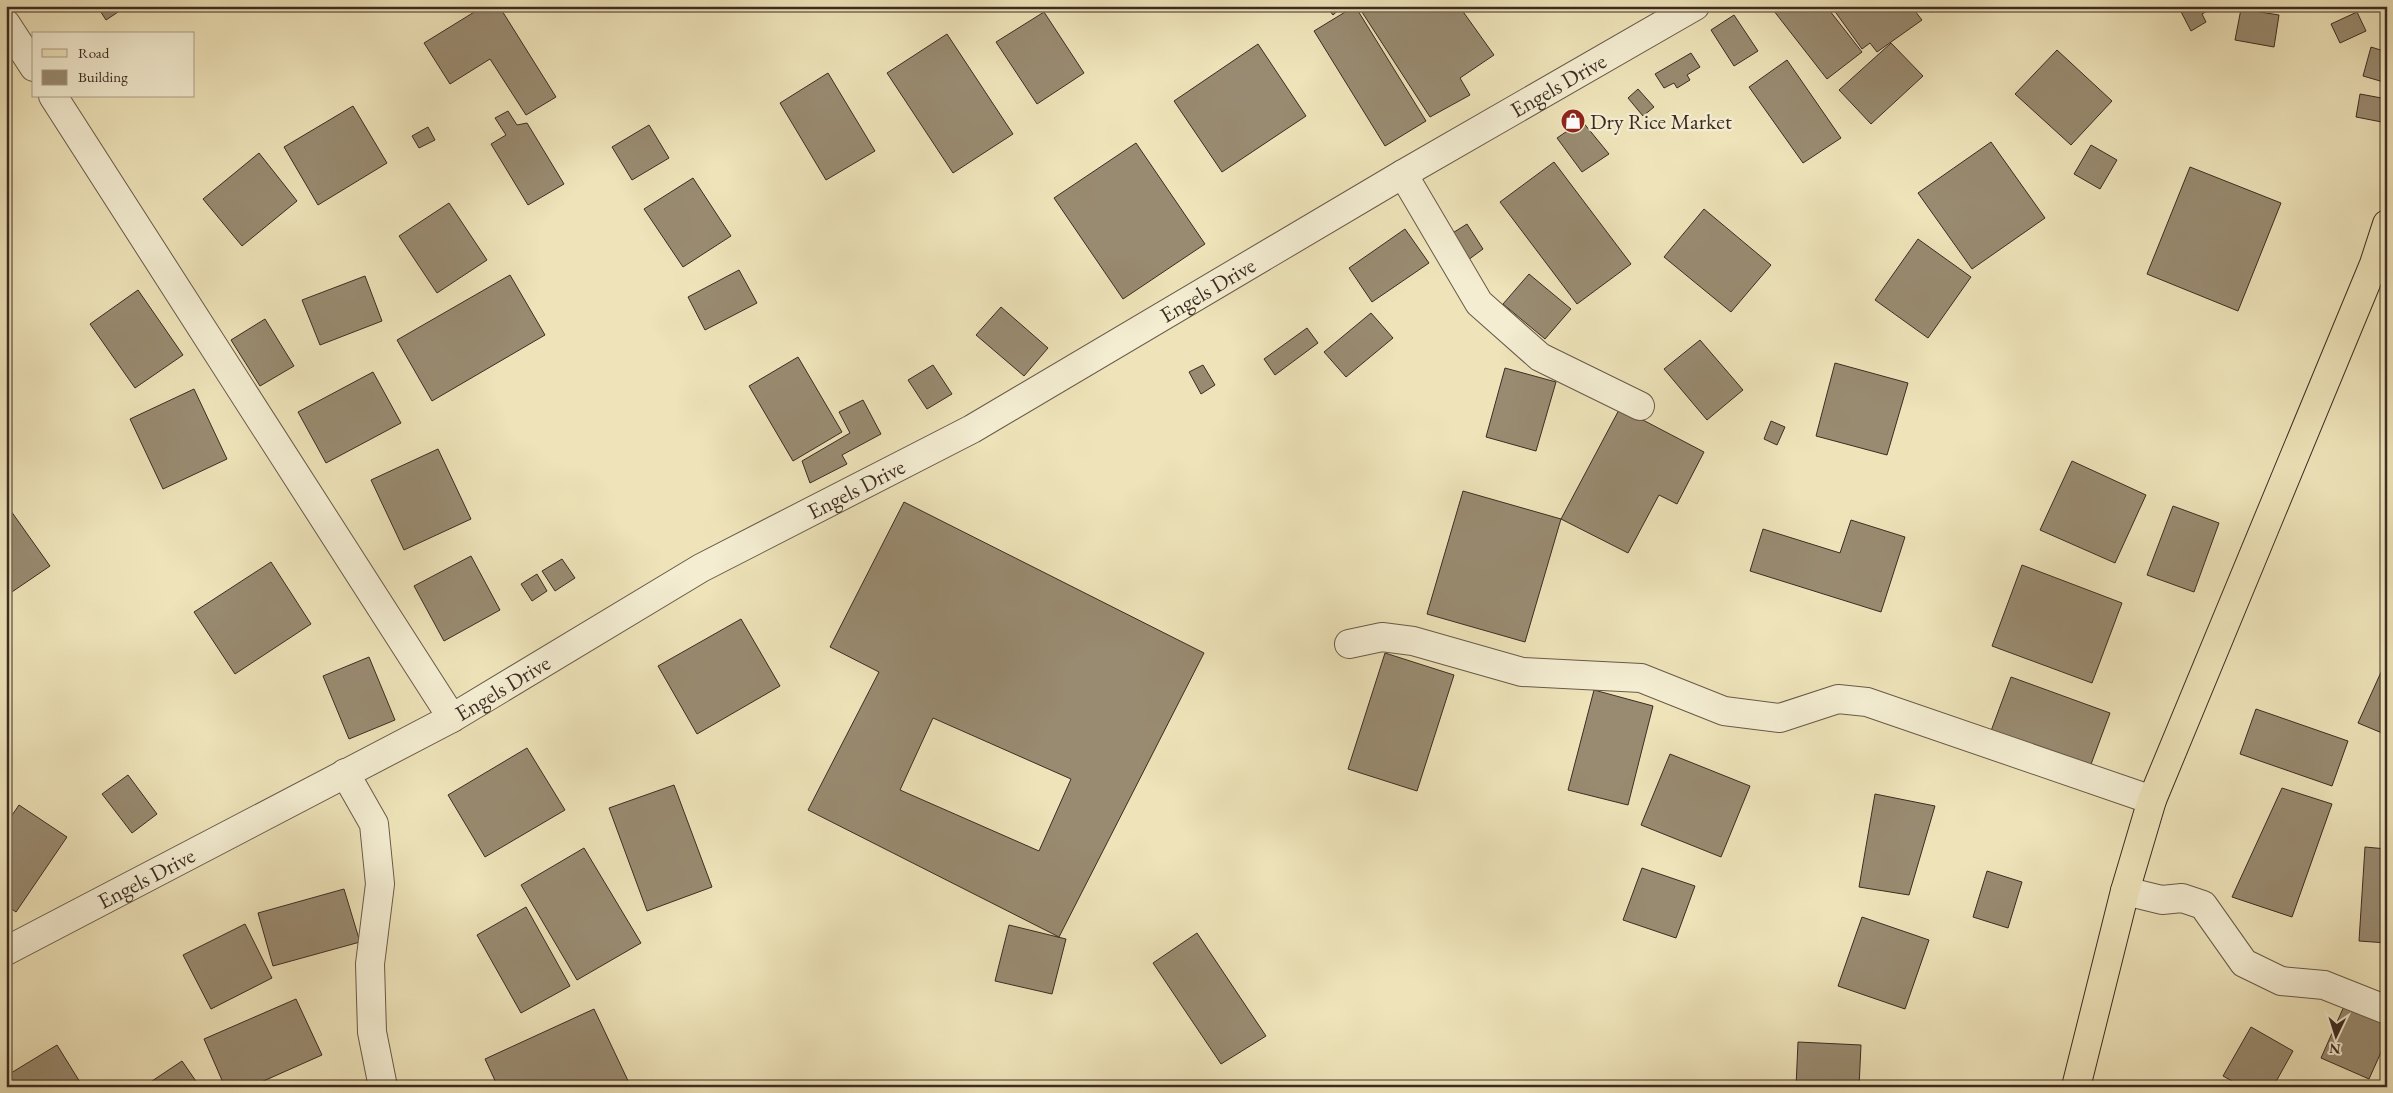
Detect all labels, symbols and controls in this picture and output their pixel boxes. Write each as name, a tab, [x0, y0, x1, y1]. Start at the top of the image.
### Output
legend	[32, 32, 195, 98]
text: Road	[78, 43, 110, 62]
street label: Engels Drive	[1505, 46, 1611, 124]
text: Building	[78, 67, 128, 86]
place label: Dry Rice Market	[1590, 107, 1732, 136]
shop icon: Dry Rice Market	[1560, 108, 1586, 134]
street label: Engels Drive	[1154, 250, 1261, 329]
street label: Engels Drive	[802, 451, 910, 526]
street label: Engels Drive	[449, 648, 556, 727]
street label: Engels Drive	[92, 840, 200, 915]
north arrow	[2310, 1010, 2360, 1060]
text: N	[2328, 1040, 2341, 1058]

